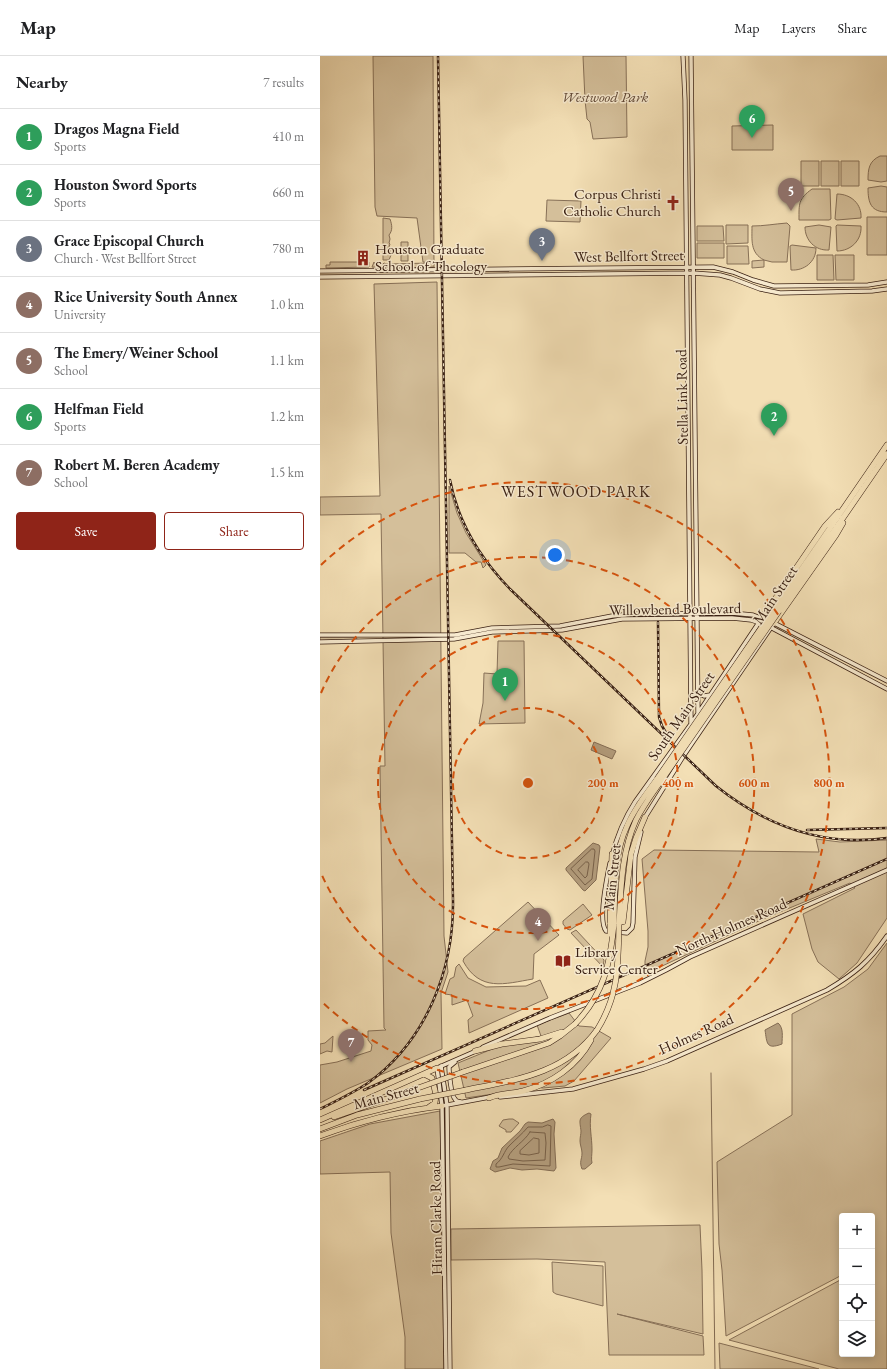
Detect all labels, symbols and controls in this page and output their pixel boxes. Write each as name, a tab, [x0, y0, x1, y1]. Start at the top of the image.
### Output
text: Map	[20, 15, 56, 40]
text: Map	[734, 19, 759, 37]
text: Layers	[781, 19, 816, 37]
text: Share	[838, 19, 867, 37]
text: Nearby	[16, 71, 68, 93]
text: 7 results	[263, 74, 304, 91]
park label: Westwood Park	[562, 87, 649, 106]
pin: 6	[739, 105, 765, 138]
text: Dragos Magna Field	[54, 119, 179, 138]
text: 1	[26, 128, 32, 145]
text: 410 m	[273, 128, 304, 145]
text: Sports	[54, 138, 86, 155]
text: Houston Sword Sports	[54, 175, 197, 194]
pin: 5	[778, 178, 804, 211]
text: 2	[26, 184, 32, 201]
text: 660 m	[273, 184, 304, 201]
place label: Corpus Christi Catholic Church	[563, 184, 661, 220]
text: Sports	[54, 194, 86, 211]
church icon: Corpus Christi Catholic Church	[664, 194, 682, 212]
pin: 3	[529, 228, 555, 261]
text: Grace Episcopal Church	[54, 231, 204, 250]
place label: Houston Graduate School of Theology	[375, 239, 487, 275]
text: 3	[26, 240, 32, 257]
text: 780 m	[273, 240, 304, 257]
street label: West Bellfort Street	[574, 245, 684, 266]
building icon: Houston Graduate School of Theology	[354, 249, 372, 267]
text: Church · West Bellfort Street	[54, 250, 196, 267]
text: Rice University South Annex	[54, 287, 238, 306]
text: 4	[26, 296, 32, 313]
text: 1.0 km	[270, 296, 304, 313]
text: University	[54, 306, 106, 323]
text: The Emery/Weiner School	[54, 343, 218, 362]
street label: Stella Link Road	[671, 349, 692, 445]
text: 5	[26, 352, 32, 369]
text: 1.1 km	[270, 352, 304, 369]
text: School	[54, 362, 88, 379]
text: Helfman Field	[54, 399, 144, 418]
pin: 2	[761, 403, 787, 436]
text: 6	[26, 408, 32, 425]
text: 1.2 km	[270, 408, 304, 425]
text: Sports	[54, 418, 86, 435]
text: Robert M. Beren Academy	[54, 455, 220, 474]
text: 7	[26, 464, 32, 481]
text: 1.5 km	[270, 464, 304, 481]
text: School	[54, 474, 88, 491]
district label: WESTWOOD PARK	[501, 481, 651, 502]
button: Save	[16, 512, 156, 550]
button: Share	[164, 512, 304, 550]
your location	[545, 545, 565, 565]
street label: Main Street	[748, 562, 801, 628]
street label: Willowbend Boulevard	[609, 598, 742, 619]
street label: South Main Street	[643, 667, 719, 764]
pin: 1	[492, 668, 518, 701]
text: 200 m	[587, 775, 619, 791]
text: 400 m	[662, 775, 694, 791]
text: 600 m	[738, 775, 770, 791]
text: 800 m	[813, 775, 845, 791]
centre of rings	[521, 776, 535, 790]
street label: Main Street	[599, 842, 624, 911]
street label: North Holmes Road	[672, 893, 790, 960]
pin: 4	[525, 908, 551, 941]
place label: Library Service Center	[575, 942, 658, 978]
library icon: Library Service Center	[554, 952, 572, 970]
street label: Holmes Road	[656, 1008, 736, 1058]
pin: 7	[338, 1029, 364, 1062]
street label: Main Street	[351, 1078, 421, 1113]
street label: Hiram Clarke Road	[425, 1160, 446, 1275]
map controls	[839, 1213, 875, 1357]
button: +	[839, 1213, 875, 1249]
button: −	[839, 1249, 875, 1285]
button: locate	[839, 1285, 875, 1321]
button: layers	[839, 1321, 875, 1357]

